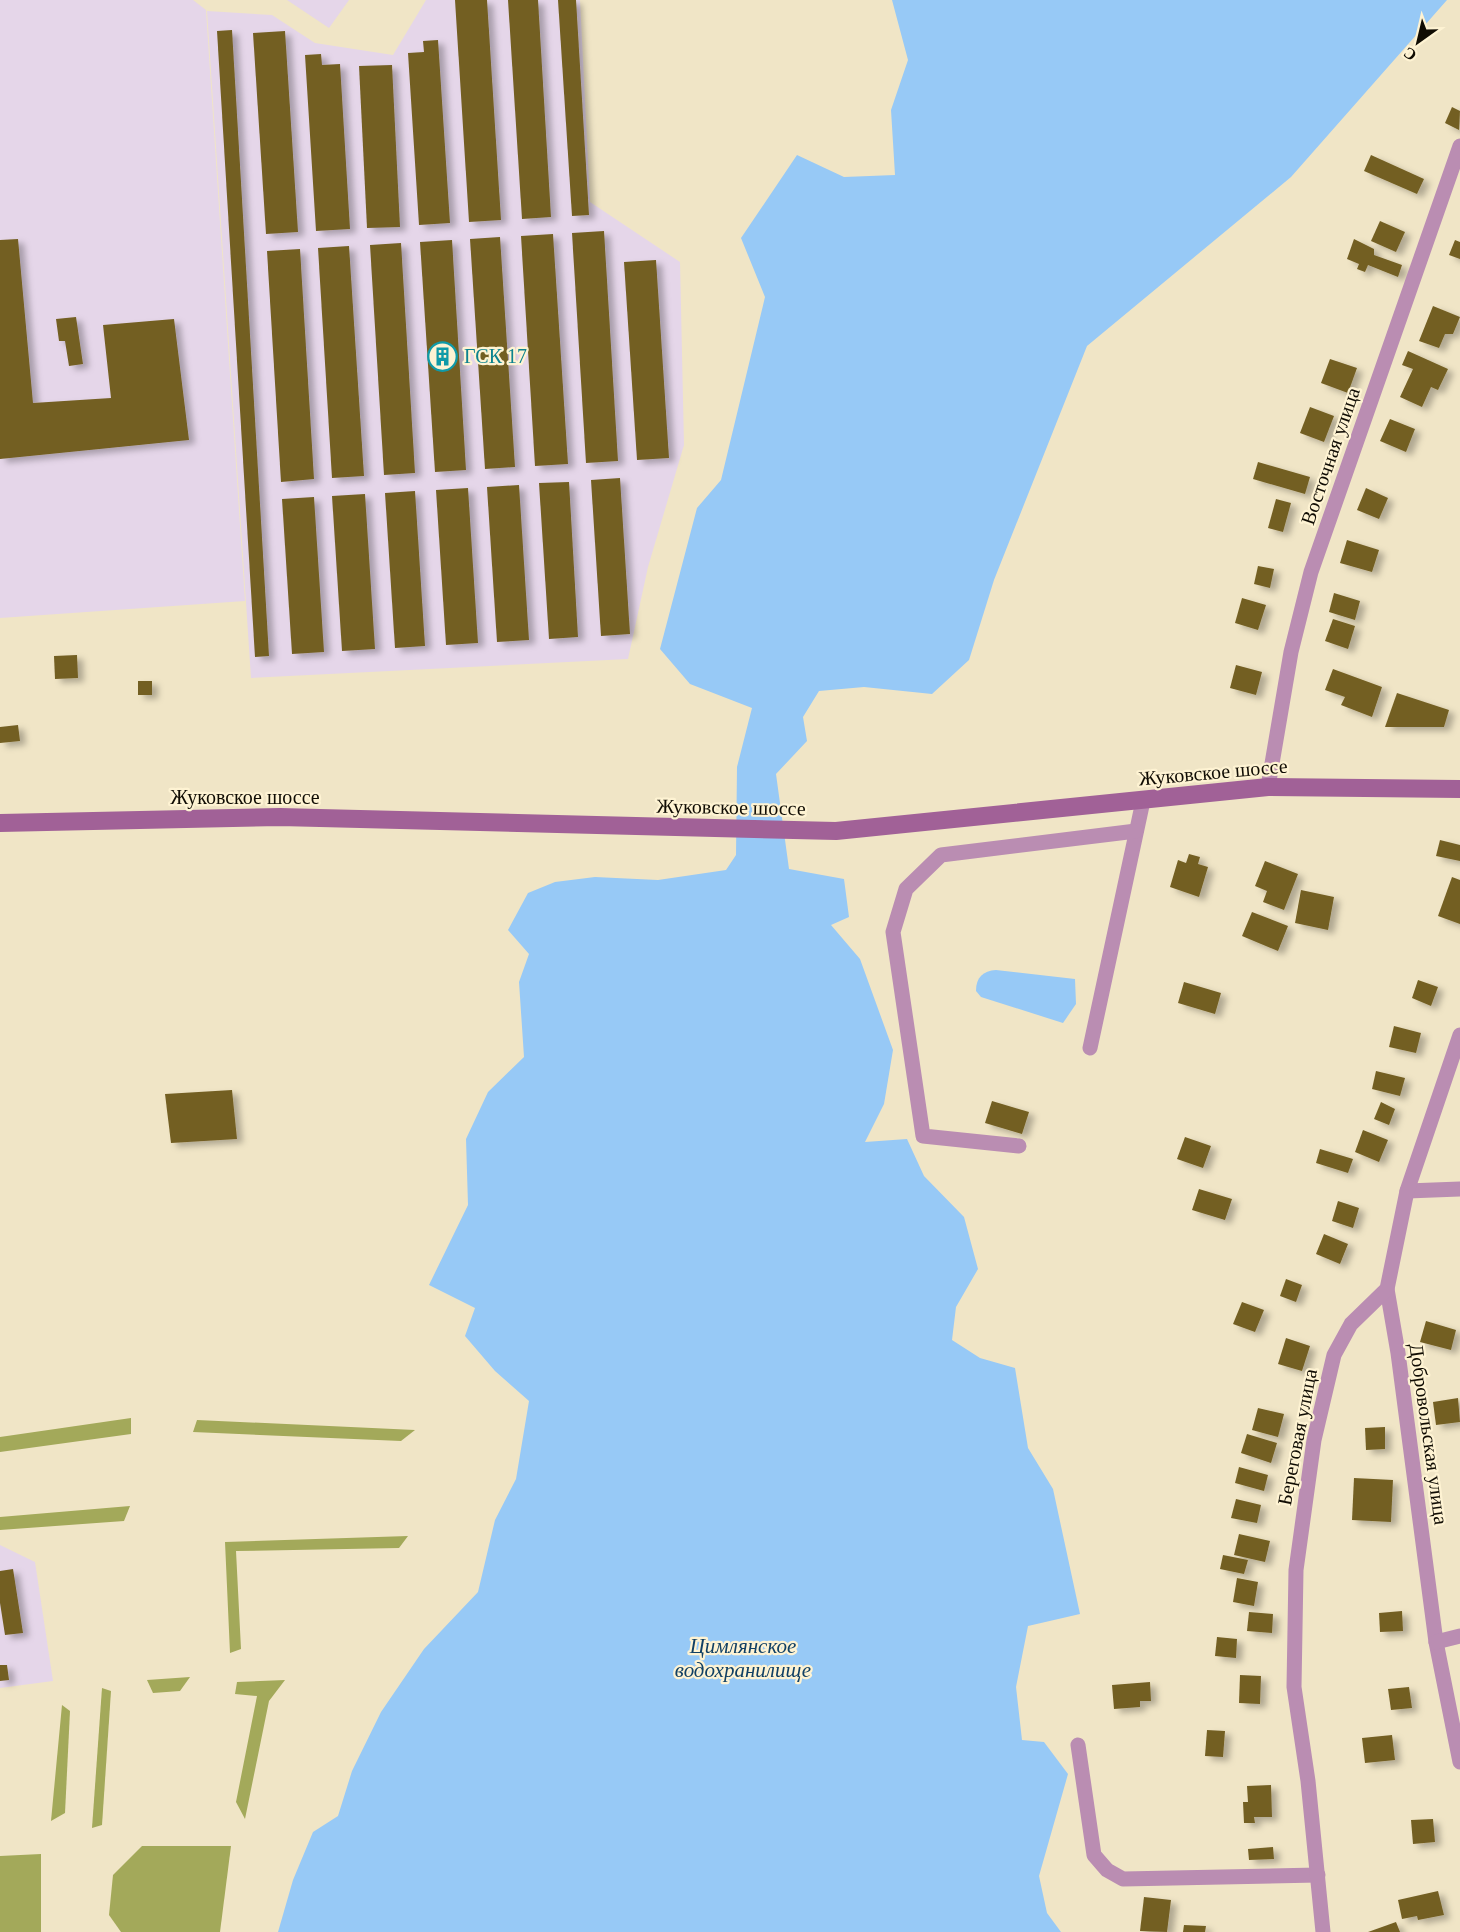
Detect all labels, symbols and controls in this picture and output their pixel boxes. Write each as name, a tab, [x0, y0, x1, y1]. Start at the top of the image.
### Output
north arrow	[1388, 12, 1448, 72]
text: С	[1400, 44, 1419, 64]
building icon: ГСК 17	[427, 340, 459, 372]
place label: ГСК 17	[464, 345, 527, 367]
street label: Восточная улица	[1296, 384, 1365, 528]
street label: Жуковское шоссе	[1138, 755, 1289, 790]
street label: Жуковское шоссе	[170, 786, 320, 809]
street label: Жуковское шоссе	[656, 795, 806, 820]
street label: Добровольская улица	[1404, 1342, 1453, 1526]
street label: Береговая улица	[1273, 1367, 1322, 1507]
water label: Цимлянское водохранилище	[675, 1634, 811, 1682]

